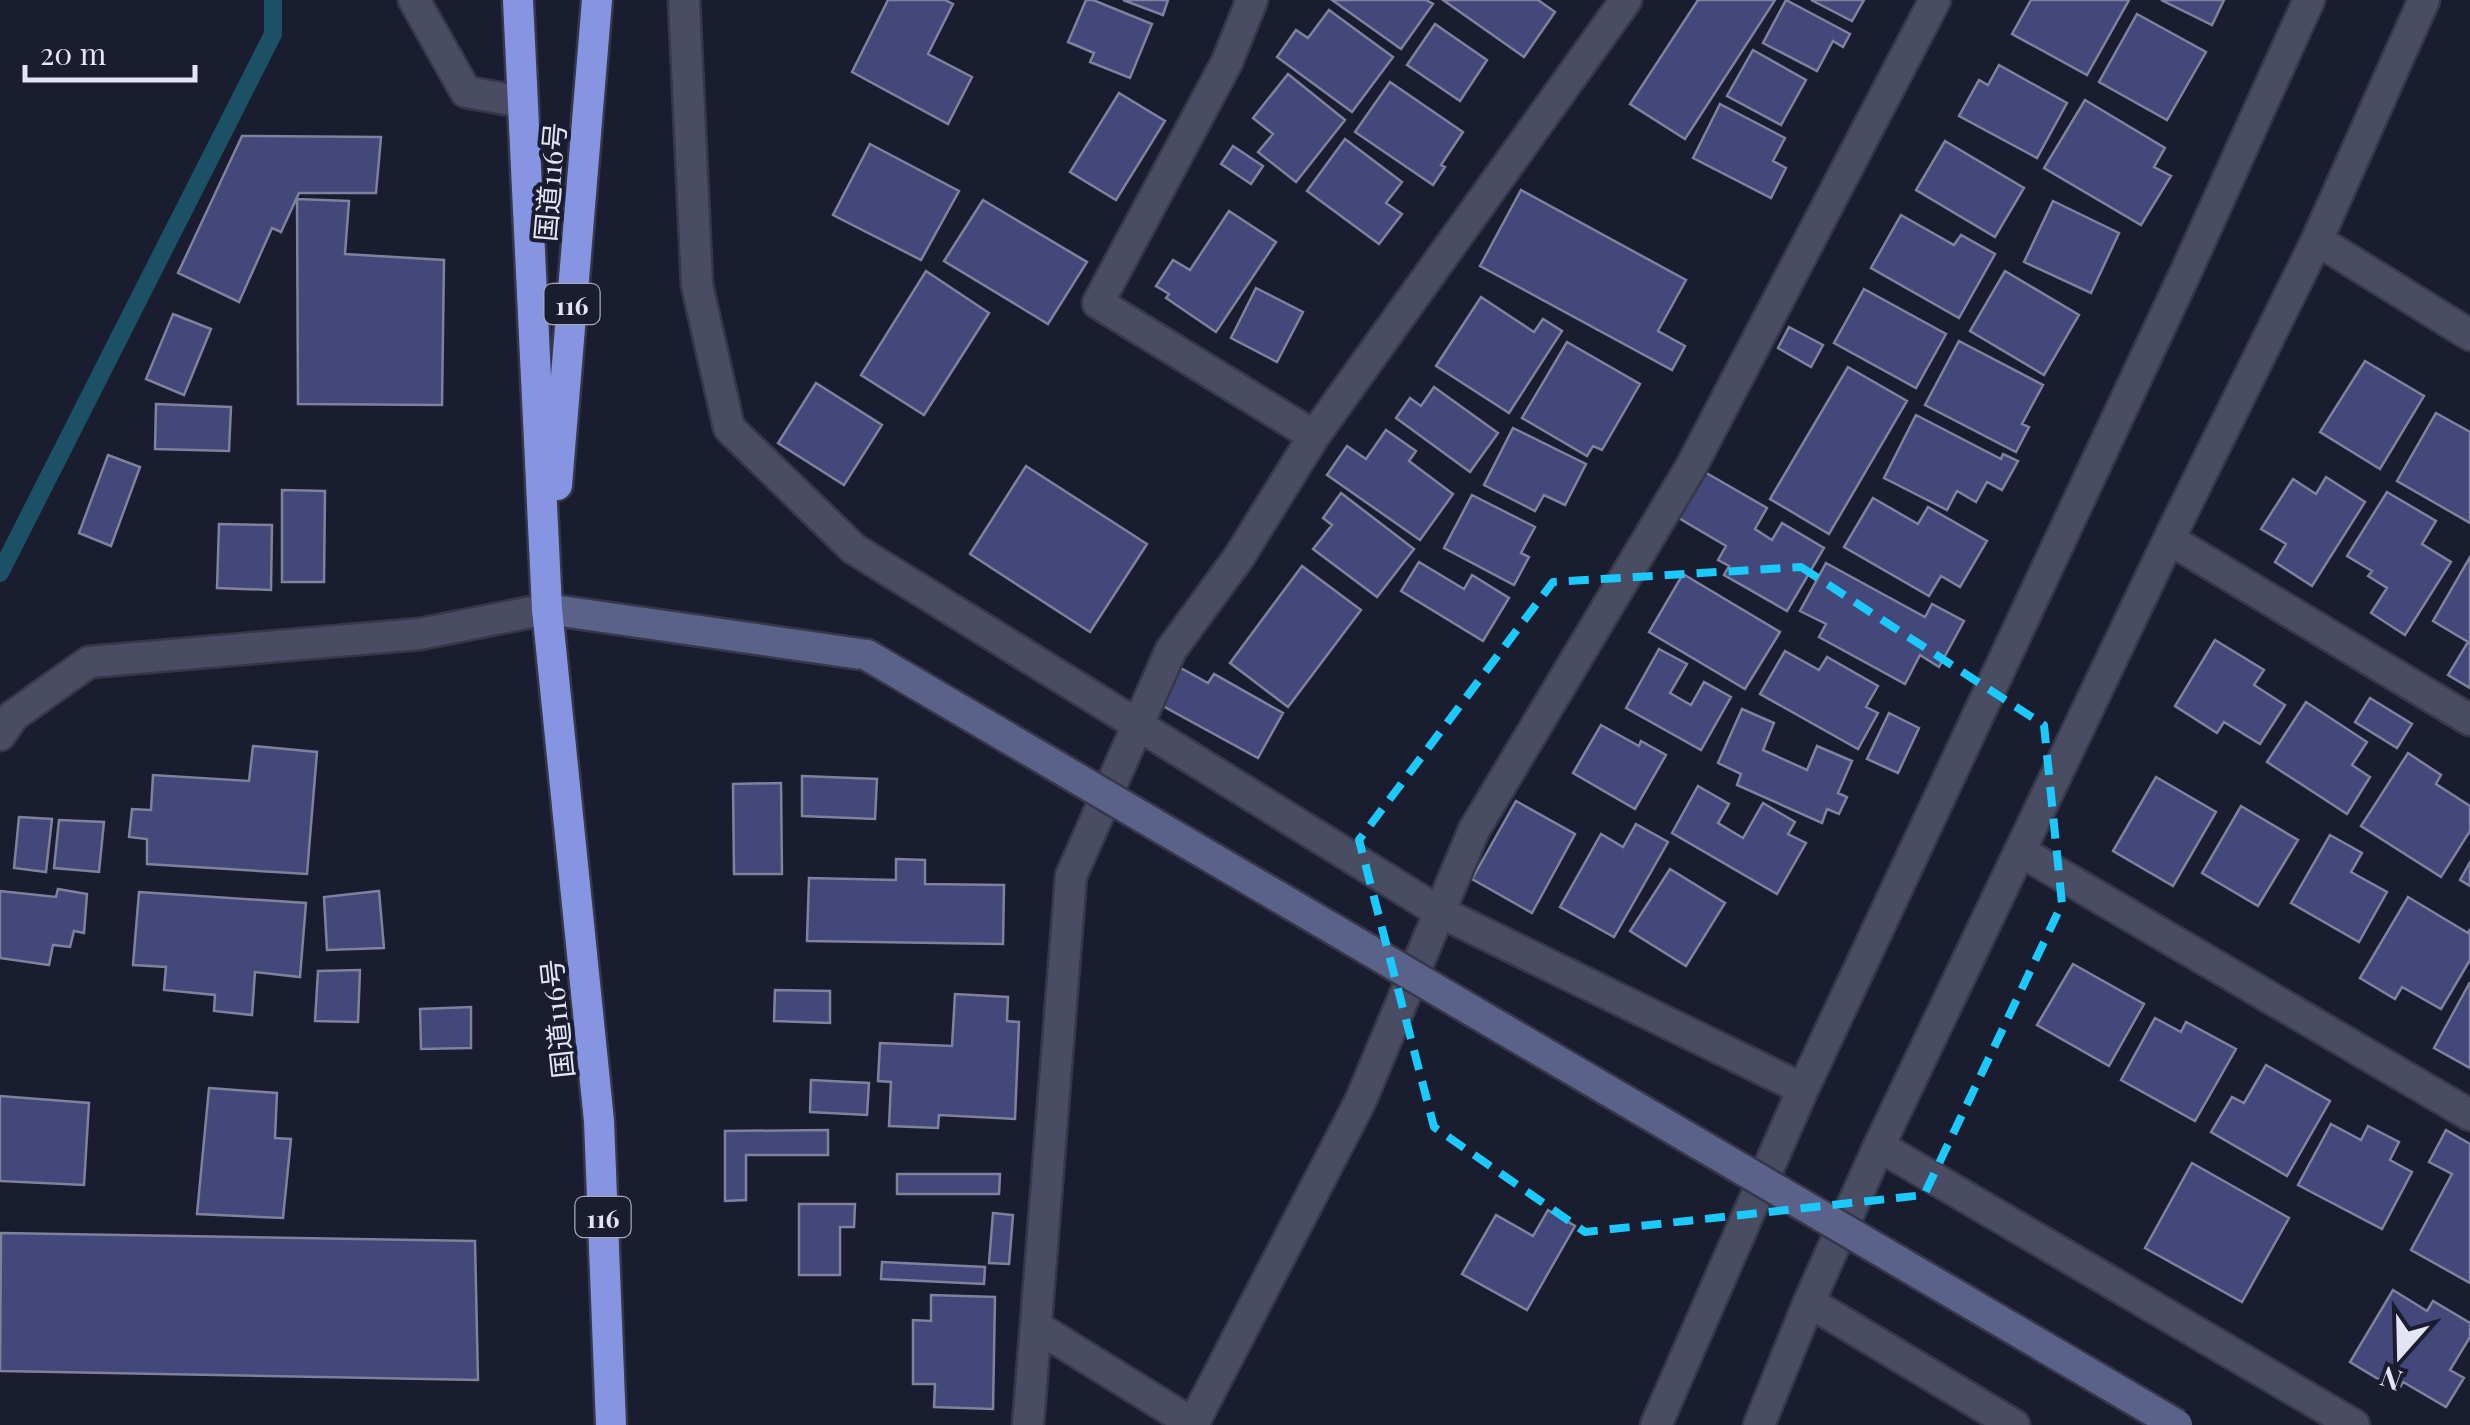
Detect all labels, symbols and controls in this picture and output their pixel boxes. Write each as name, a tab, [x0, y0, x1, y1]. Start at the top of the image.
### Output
scale bar	[25, 20, 195, 82]
text: 20 m	[40, 33, 107, 73]
street label: 国道116号	[525, 121, 573, 243]
road number: 116	[544, 284, 600, 324]
street label: 国道116号	[531, 958, 581, 1080]
road number: 116	[576, 1197, 630, 1237]
north arrow	[2350, 1305, 2450, 1405]
text: N	[2375, 1359, 2407, 1401]

